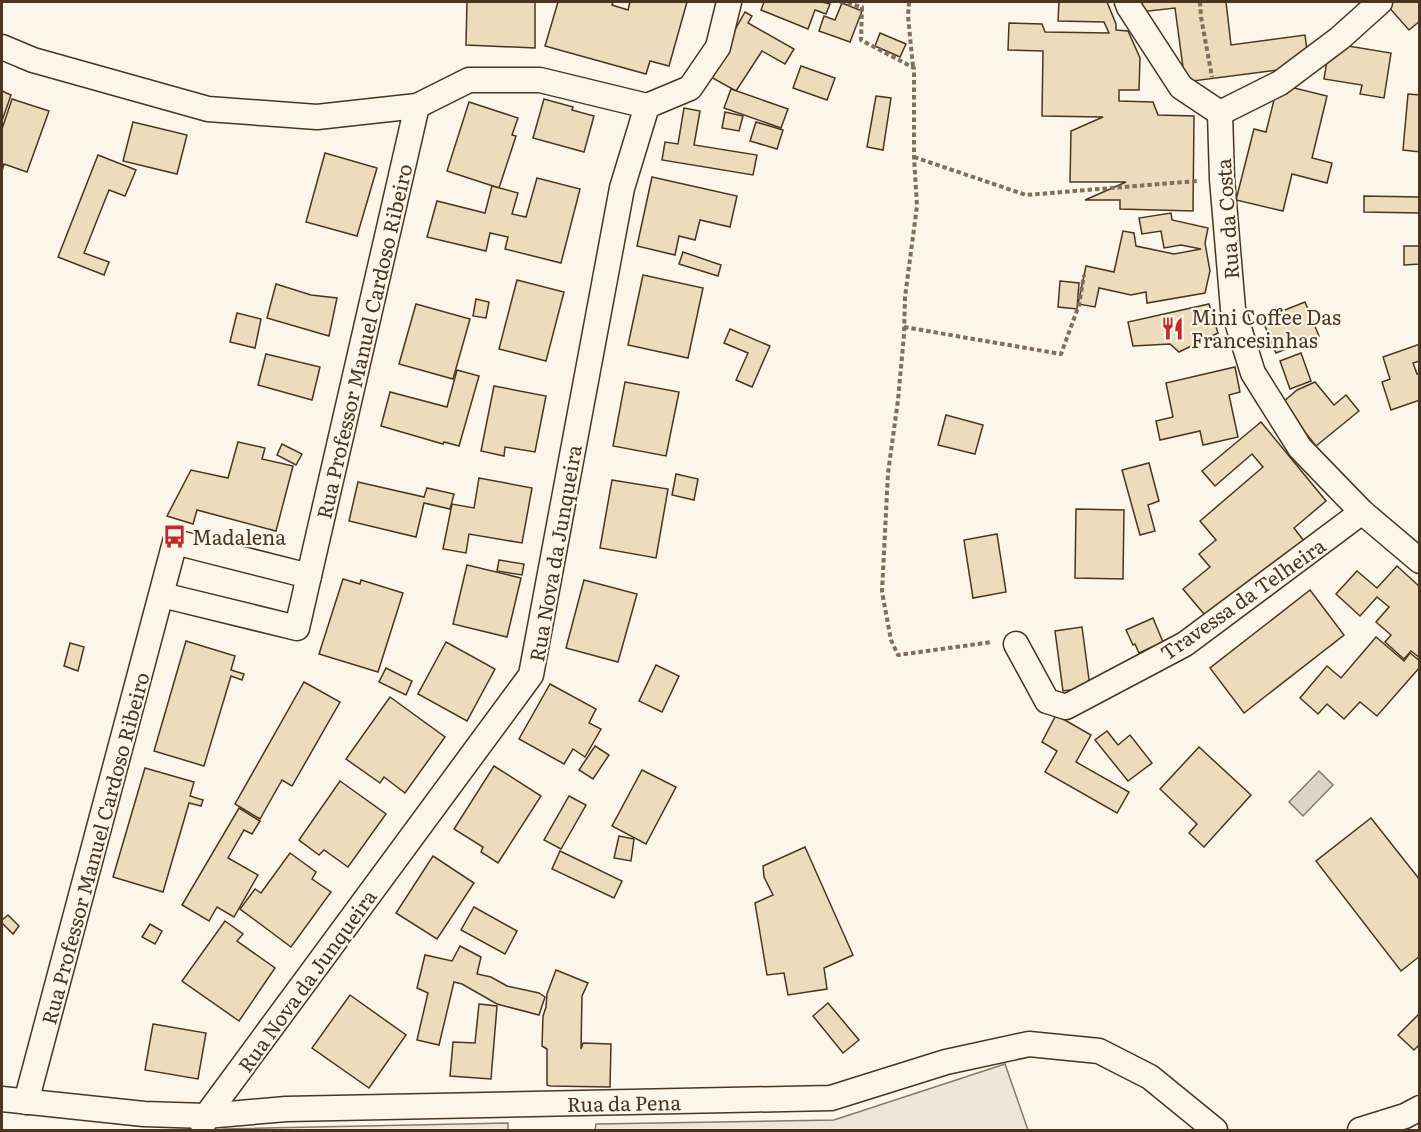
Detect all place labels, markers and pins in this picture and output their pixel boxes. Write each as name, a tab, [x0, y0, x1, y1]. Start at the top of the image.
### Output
place label: Mini Coffee Das Francesinhas	[1191, 301, 1341, 354]
restaurant icon: Mini Coffee Das Francesinhas	[1160, 315, 1186, 341]
place label: Madalena	[192, 521, 286, 551]
bus stop icon: Madalena	[161, 523, 187, 549]

